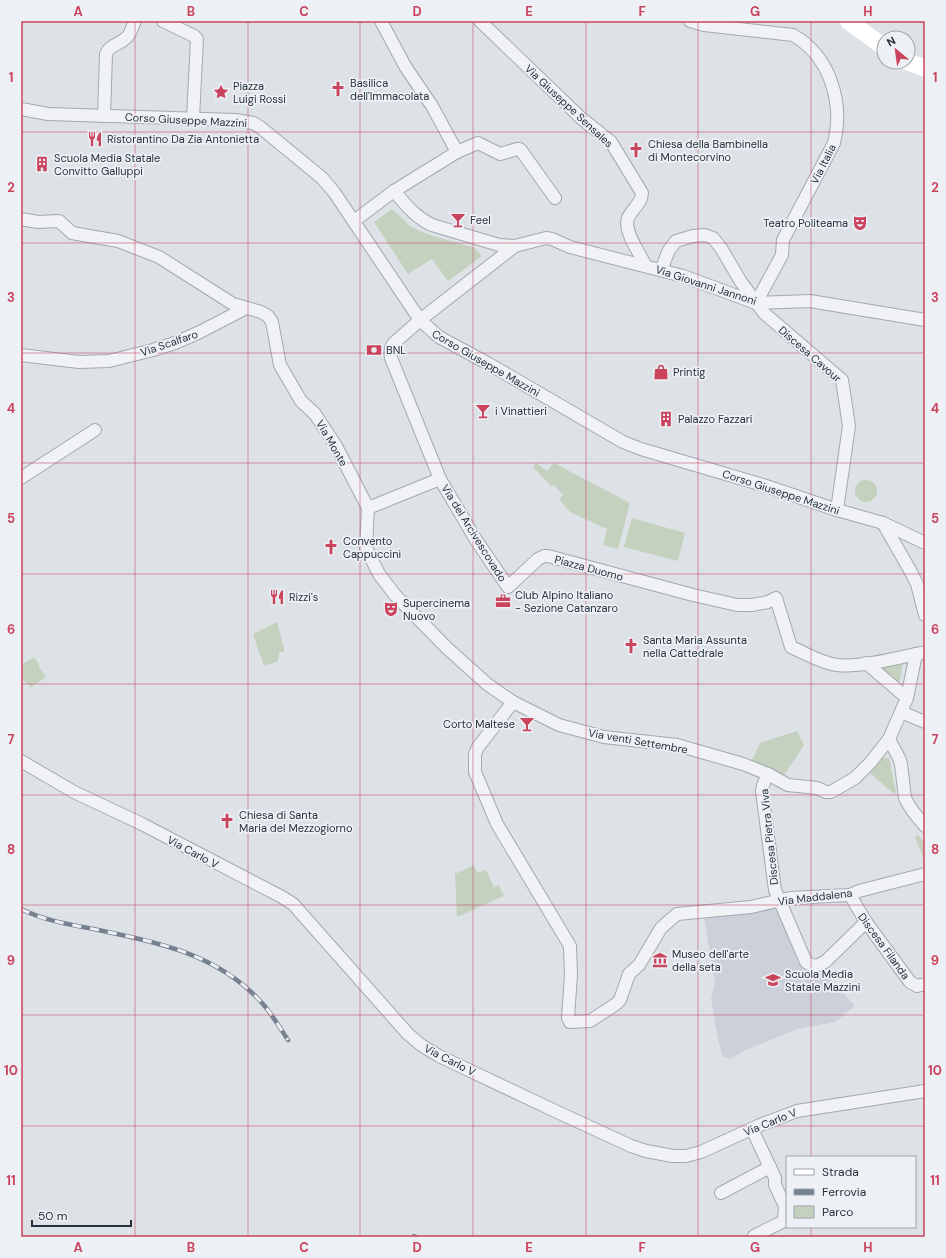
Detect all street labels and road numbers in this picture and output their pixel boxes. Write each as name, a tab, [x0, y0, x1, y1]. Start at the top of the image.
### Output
street label: Via Giuseppe Sensales	[522, 61, 616, 151]
street label: Corso Giuseppe Mazzini	[125, 110, 247, 130]
street label: Via Italia	[807, 142, 839, 186]
street label: Via Giovanni Jannoni	[654, 262, 758, 308]
street label: Discesa Cavour	[776, 323, 844, 385]
street label: Corso Giuseppe Mazzini	[430, 326, 542, 400]
street label: Via Scalfaro	[138, 327, 200, 359]
street label: Via Monte	[313, 417, 351, 469]
street label: Corso Giuseppe Mazzini	[721, 466, 841, 518]
street label: Via del Arcivescovado	[438, 482, 510, 584]
street label: Piazza Duomo	[553, 552, 625, 584]
street label: Via venti Settembre	[587, 725, 689, 757]
street label: Discesa Pietra Viva	[757, 788, 781, 886]
street label: Via Carlo V	[165, 833, 222, 872]
street label: Via Maddalena	[777, 885, 853, 909]
street label: Discesa Filanda	[855, 910, 913, 982]
street label: Via Carlo V	[422, 1041, 479, 1079]
street label: Via Carlo V	[741, 1105, 799, 1139]

